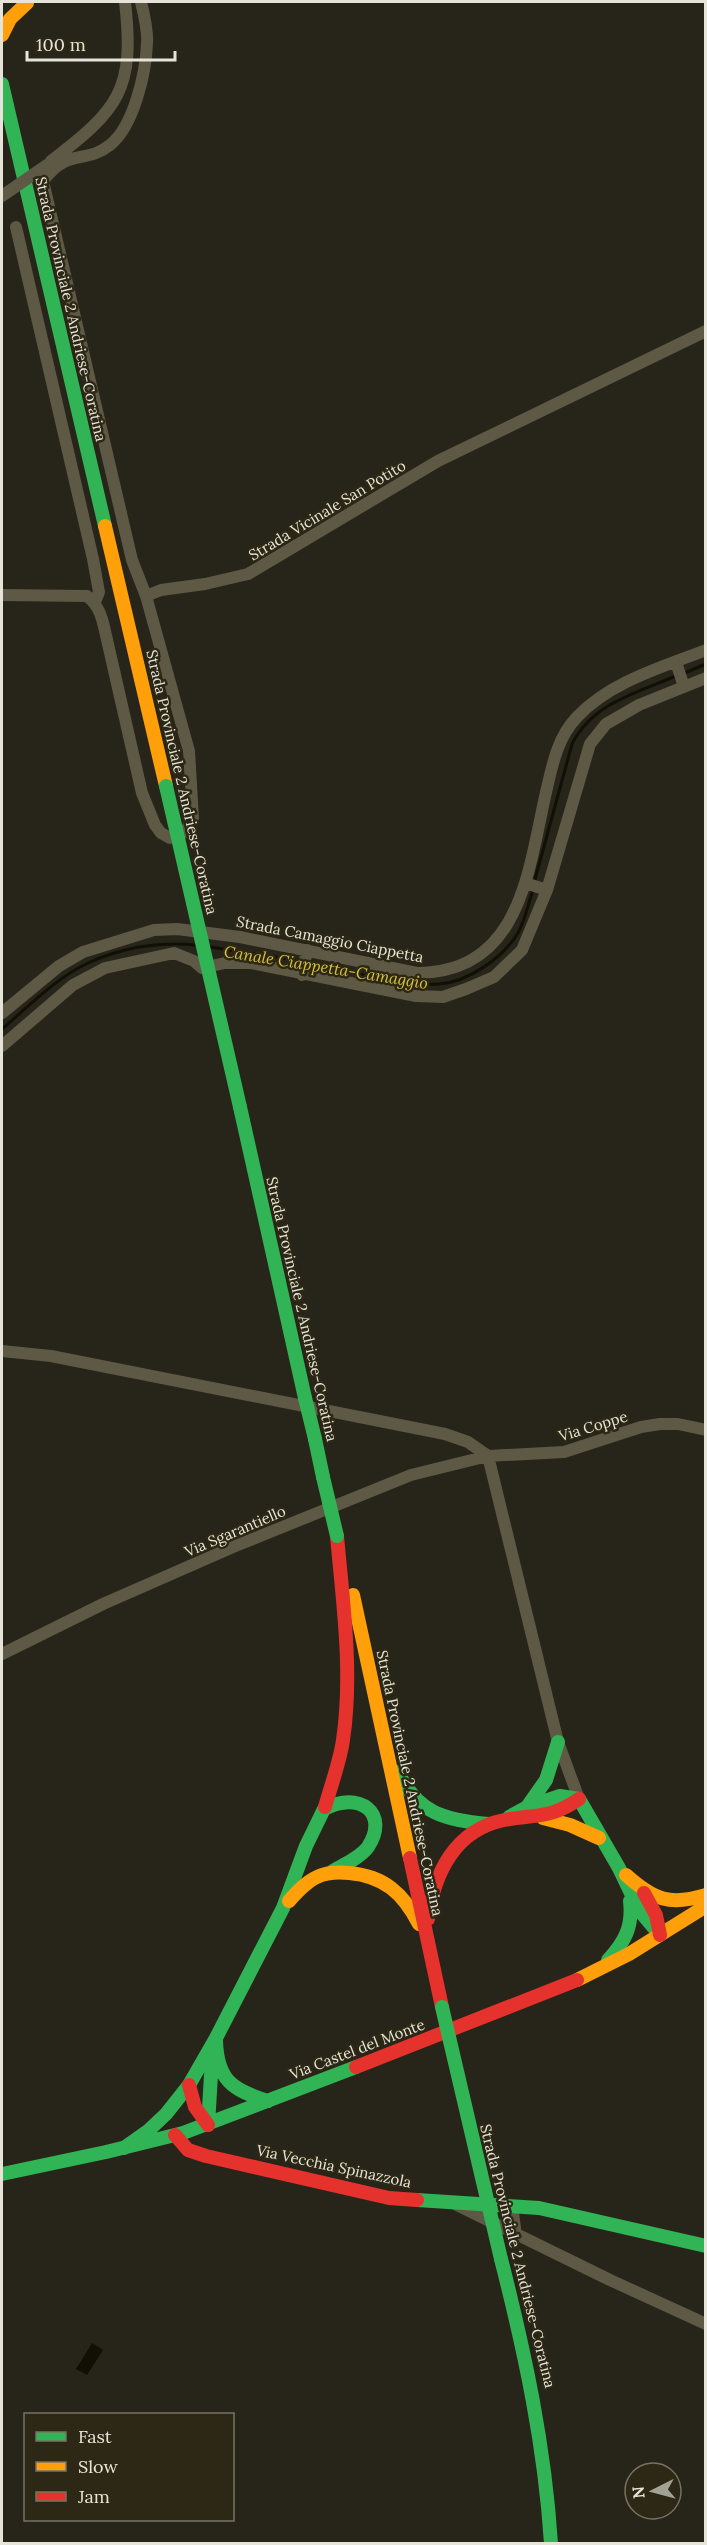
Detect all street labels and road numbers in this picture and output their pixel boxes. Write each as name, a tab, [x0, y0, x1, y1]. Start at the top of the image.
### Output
street label: Strada Provinciale 2 Andriese-Coratina	[31, 175, 111, 443]
street label: Strada Vicinale San Potito	[245, 455, 409, 564]
street label: Strada Provinciale 2 Andriese-Coratina	[142, 648, 222, 916]
street label: Strada Camaggio Ciappetta	[235, 912, 425, 967]
street label: Strada Provinciale 2 Andriese-Coratina	[262, 1175, 342, 1443]
street label: Via Coppe	[555, 1407, 630, 1446]
street label: Via Sgarantiello	[181, 1501, 289, 1561]
street label: Strada Provinciale 2 Andriese-Coratina	[373, 1648, 448, 1918]
street label: Via Castel del Monte	[286, 2014, 427, 2084]
street label: Strada Provinciale 2 Andriese-Coratina	[476, 2122, 560, 2390]
street label: Via Vecchia Spinazzola	[254, 2140, 413, 2192]

